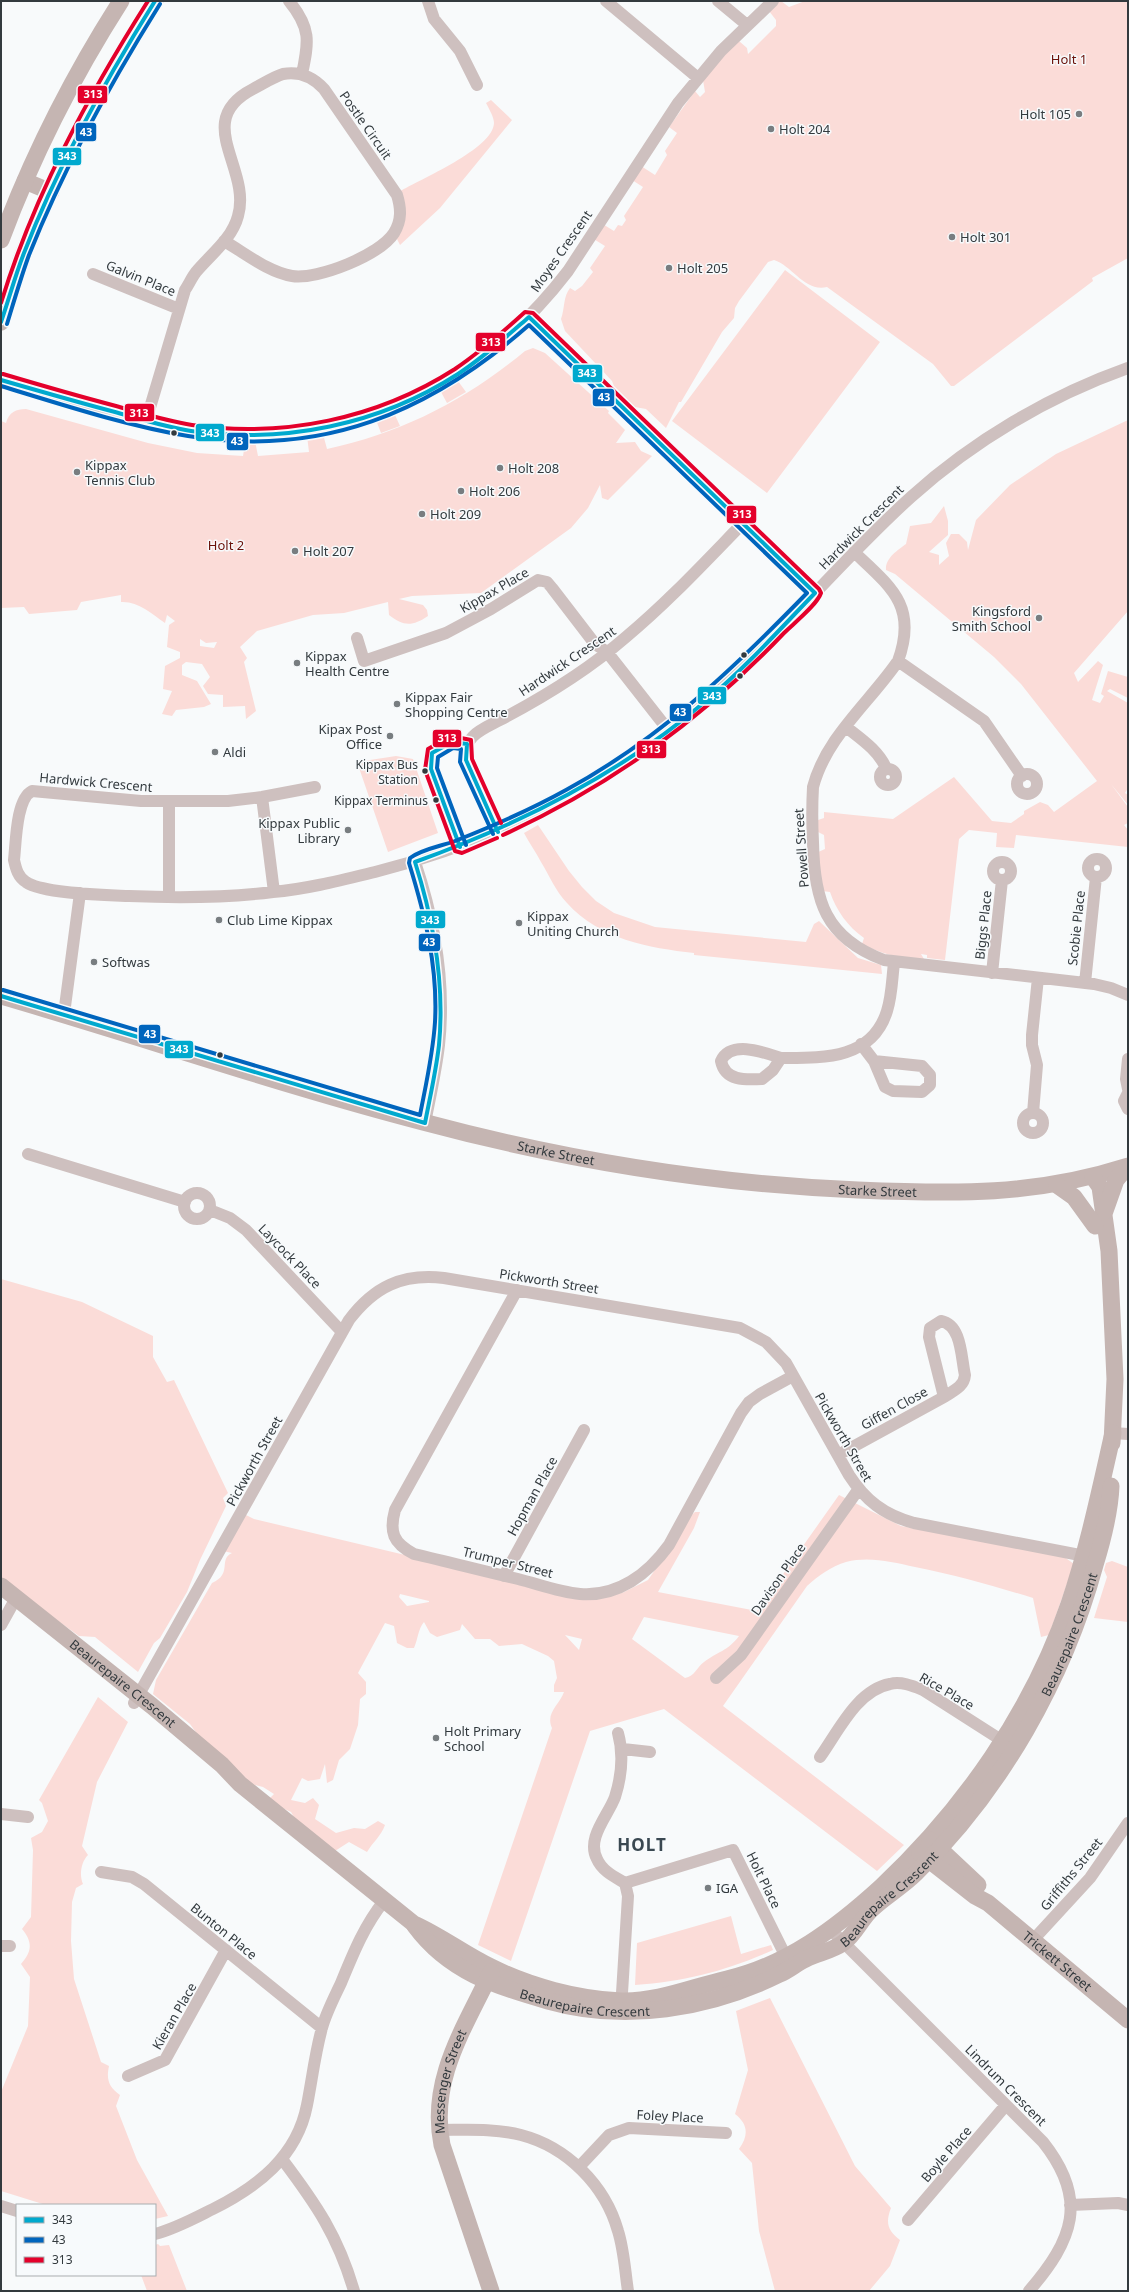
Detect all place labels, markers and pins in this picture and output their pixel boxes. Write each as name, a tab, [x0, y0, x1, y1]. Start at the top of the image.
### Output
place label: Holt 105	[1020, 105, 1071, 123]
marker: Holt 105	[1074, 109, 1084, 119]
place label: Holt 204	[779, 120, 831, 138]
marker: Holt 204	[766, 124, 776, 134]
place label: Holt 301	[960, 228, 1011, 246]
marker: Holt 301	[947, 232, 957, 242]
place label: Holt 205	[677, 259, 728, 277]
marker: Holt 205	[664, 263, 674, 273]
unlabelled marker	[169, 428, 179, 438]
place label: Kippax Tennis Club	[85, 456, 155, 489]
place label: Holt 208	[508, 459, 559, 477]
marker: Holt 208	[495, 463, 505, 473]
marker: Kippax Tennis Club	[72, 467, 82, 477]
place label: Holt 206	[469, 482, 520, 500]
marker: Holt 206	[456, 486, 466, 496]
place label: Holt 209	[430, 505, 481, 523]
marker: Holt 209	[417, 509, 427, 519]
place label: Holt 207	[303, 542, 354, 560]
marker: Holt 207	[290, 546, 300, 556]
place label: Kingsford Smith School	[952, 602, 1031, 635]
marker: Kingsford Smith School	[1034, 613, 1044, 623]
place label: Kippax Health Centre	[305, 647, 389, 680]
unlabelled marker	[739, 650, 749, 660]
marker: Kippax Health Centre	[292, 658, 302, 668]
unlabelled marker	[735, 671, 745, 681]
place label: Kippax Fair Shopping Centre	[405, 688, 508, 721]
marker: Kippax Fair Shopping Centre	[392, 699, 402, 709]
place label: Kipax Post Office	[318, 720, 382, 753]
marker: Kipax Post Office	[385, 731, 395, 741]
place label: Aldi	[223, 743, 246, 761]
marker: Aldi	[210, 747, 220, 757]
place label: Kippax Bus Station	[356, 756, 418, 788]
marker: Kippax Bus Station	[420, 766, 430, 776]
place label: Kippax Terminus	[334, 792, 428, 809]
marker: Kippax Terminus	[431, 795, 441, 805]
place label: Kippax Public Library	[258, 814, 340, 847]
marker: Kippax Public Library	[343, 825, 353, 835]
place label: Kippax Uniting Church	[527, 907, 619, 940]
place label: Club Lime Kippax	[227, 911, 333, 929]
marker: Club Lime Kippax	[214, 915, 224, 925]
marker: Kippax Uniting Church	[514, 918, 524, 928]
place label: Softwas	[102, 953, 150, 971]
marker: Softwas	[89, 957, 99, 967]
unlabelled marker	[215, 1050, 225, 1060]
place label: Holt Primary School	[444, 1722, 521, 1755]
marker: Holt Primary School	[431, 1733, 441, 1743]
place label: IGA	[716, 1879, 739, 1897]
marker: IGA	[703, 1883, 713, 1893]

